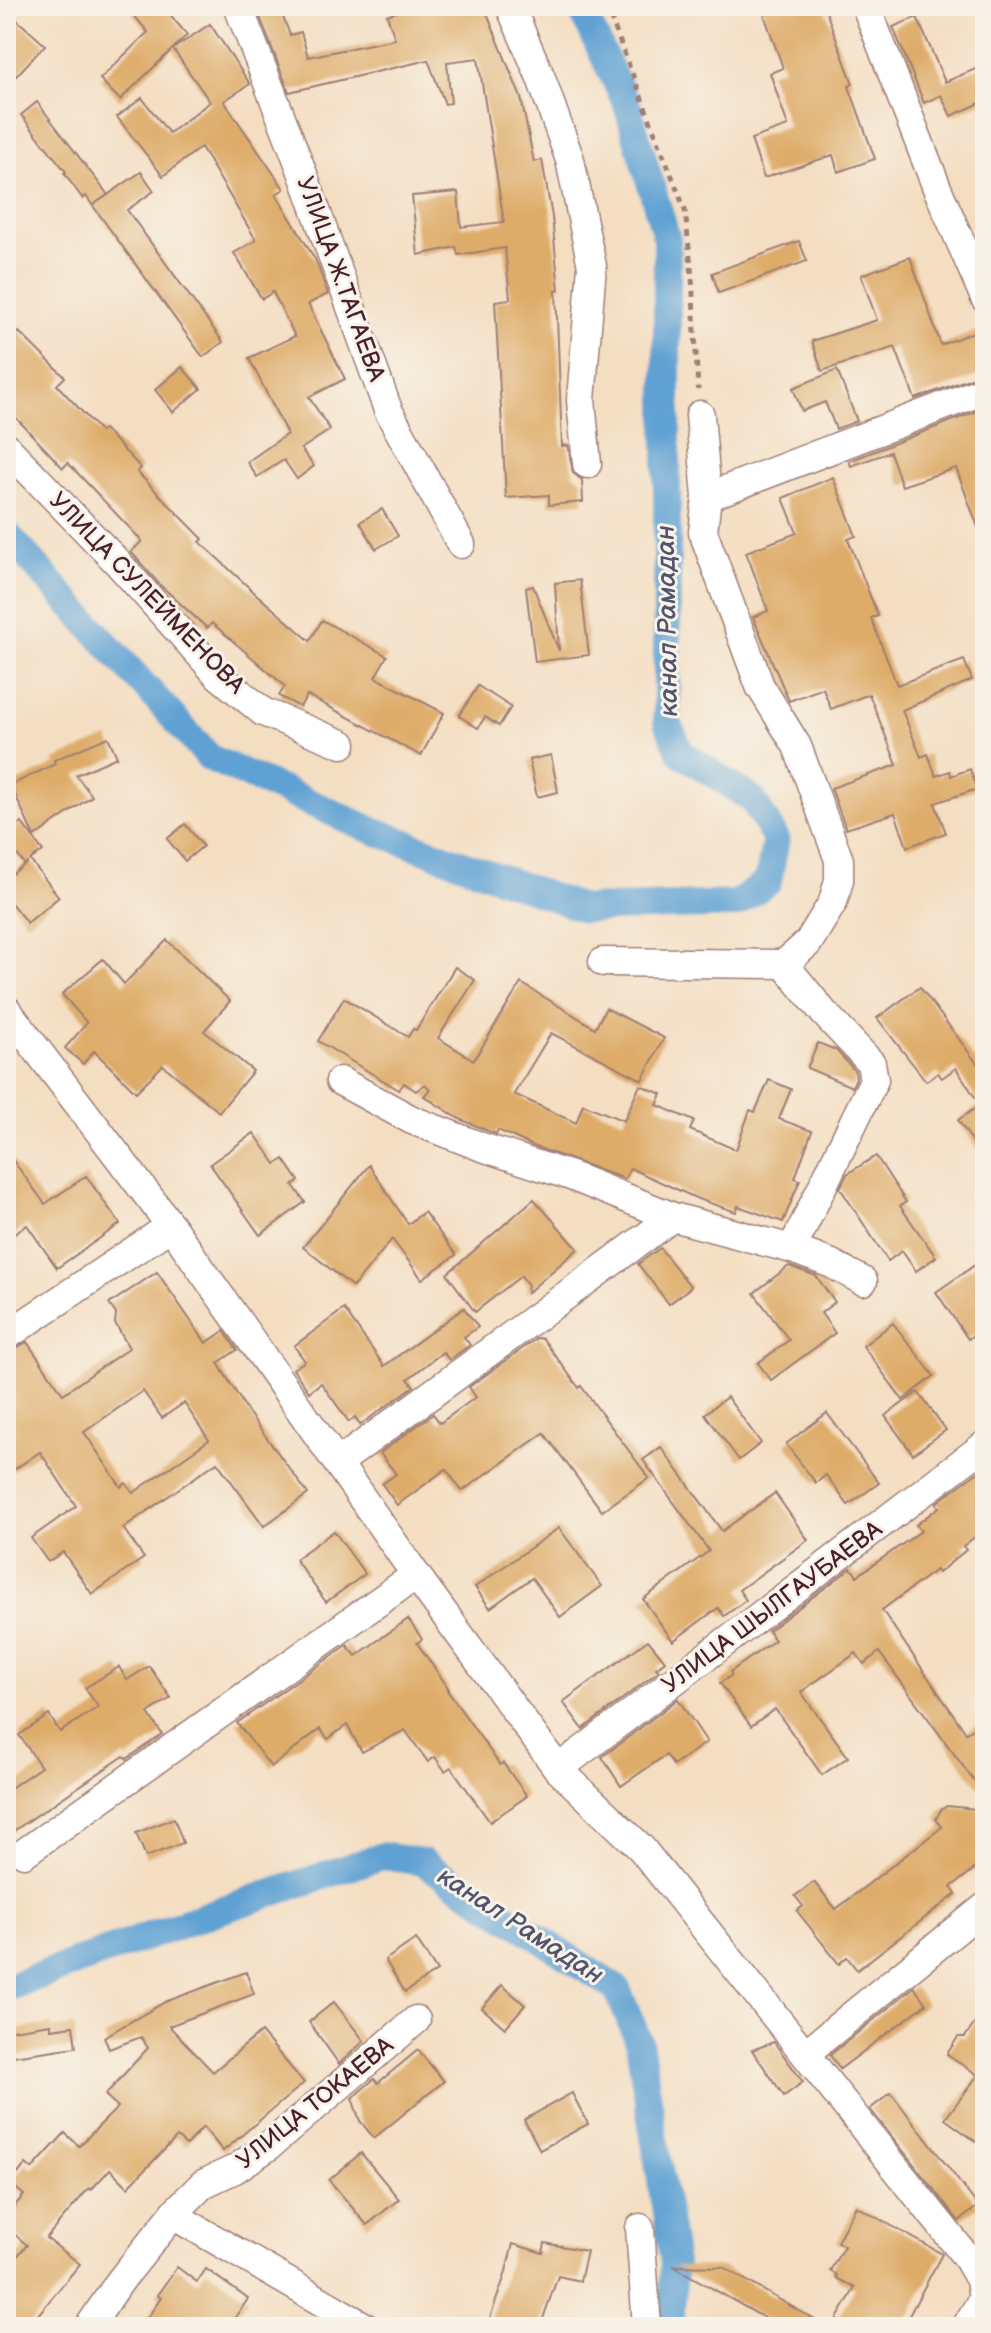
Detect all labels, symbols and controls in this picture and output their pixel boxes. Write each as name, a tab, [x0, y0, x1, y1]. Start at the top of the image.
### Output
street label: УЛИЦА Ж.ТАГАЕВА	[291, 173, 392, 386]
street label: УЛИЦА СУЛЕЙМЕНОВА	[43, 486, 251, 700]
water label: канал Рамадан	[651, 525, 685, 717]
street label: УЛИЦА ШЫЛГАУБАЕВА	[656, 1514, 888, 1699]
water label: канал Рамадан	[431, 1861, 609, 1991]
street label: УЛИЦА ТОКАЕВА	[231, 2031, 400, 2175]

